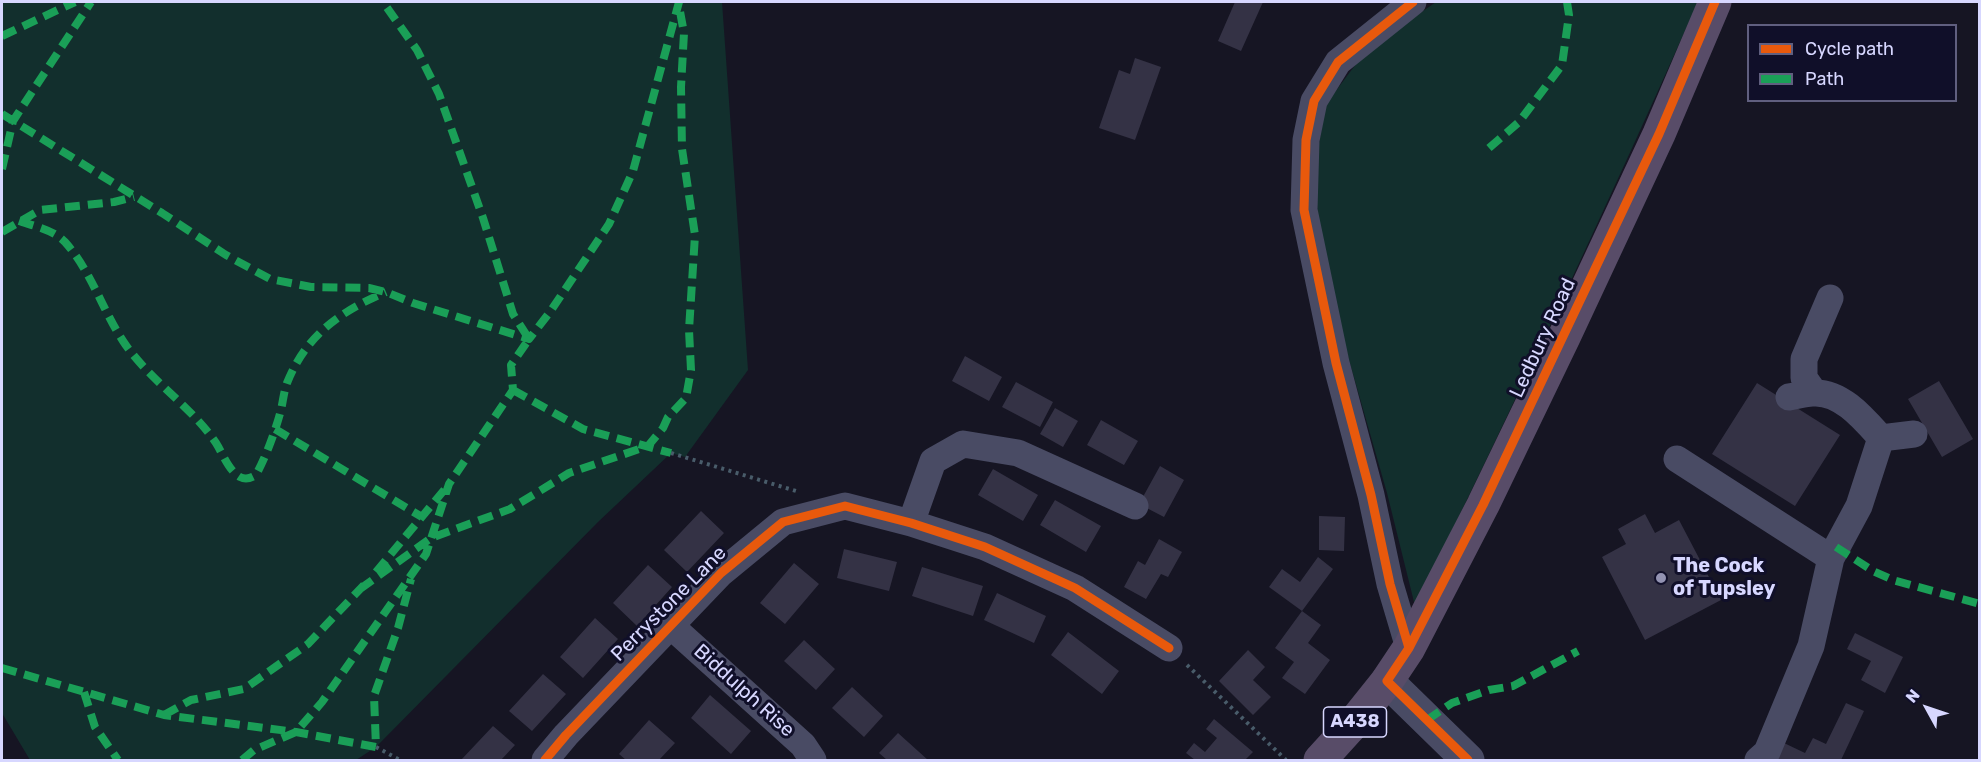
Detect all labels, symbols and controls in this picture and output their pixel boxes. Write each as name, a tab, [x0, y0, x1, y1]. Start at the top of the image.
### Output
legend	[1747, 24, 1957, 102]
text: Cycle path	[1805, 38, 1894, 60]
text: Path	[1805, 68, 1844, 90]
street label: Ledbury Road	[1505, 274, 1581, 402]
street label: Perrystone Lane	[606, 541, 732, 667]
place label: The Cock of Tupsley	[1673, 554, 1775, 601]
marker: The Cock of Tupsley	[1654, 571, 1668, 585]
street label: Biddulph Rise	[689, 640, 799, 742]
north arrow	[1897, 678, 1957, 738]
text: N	[1902, 686, 1924, 707]
road number: A438	[1324, 707, 1386, 737]

